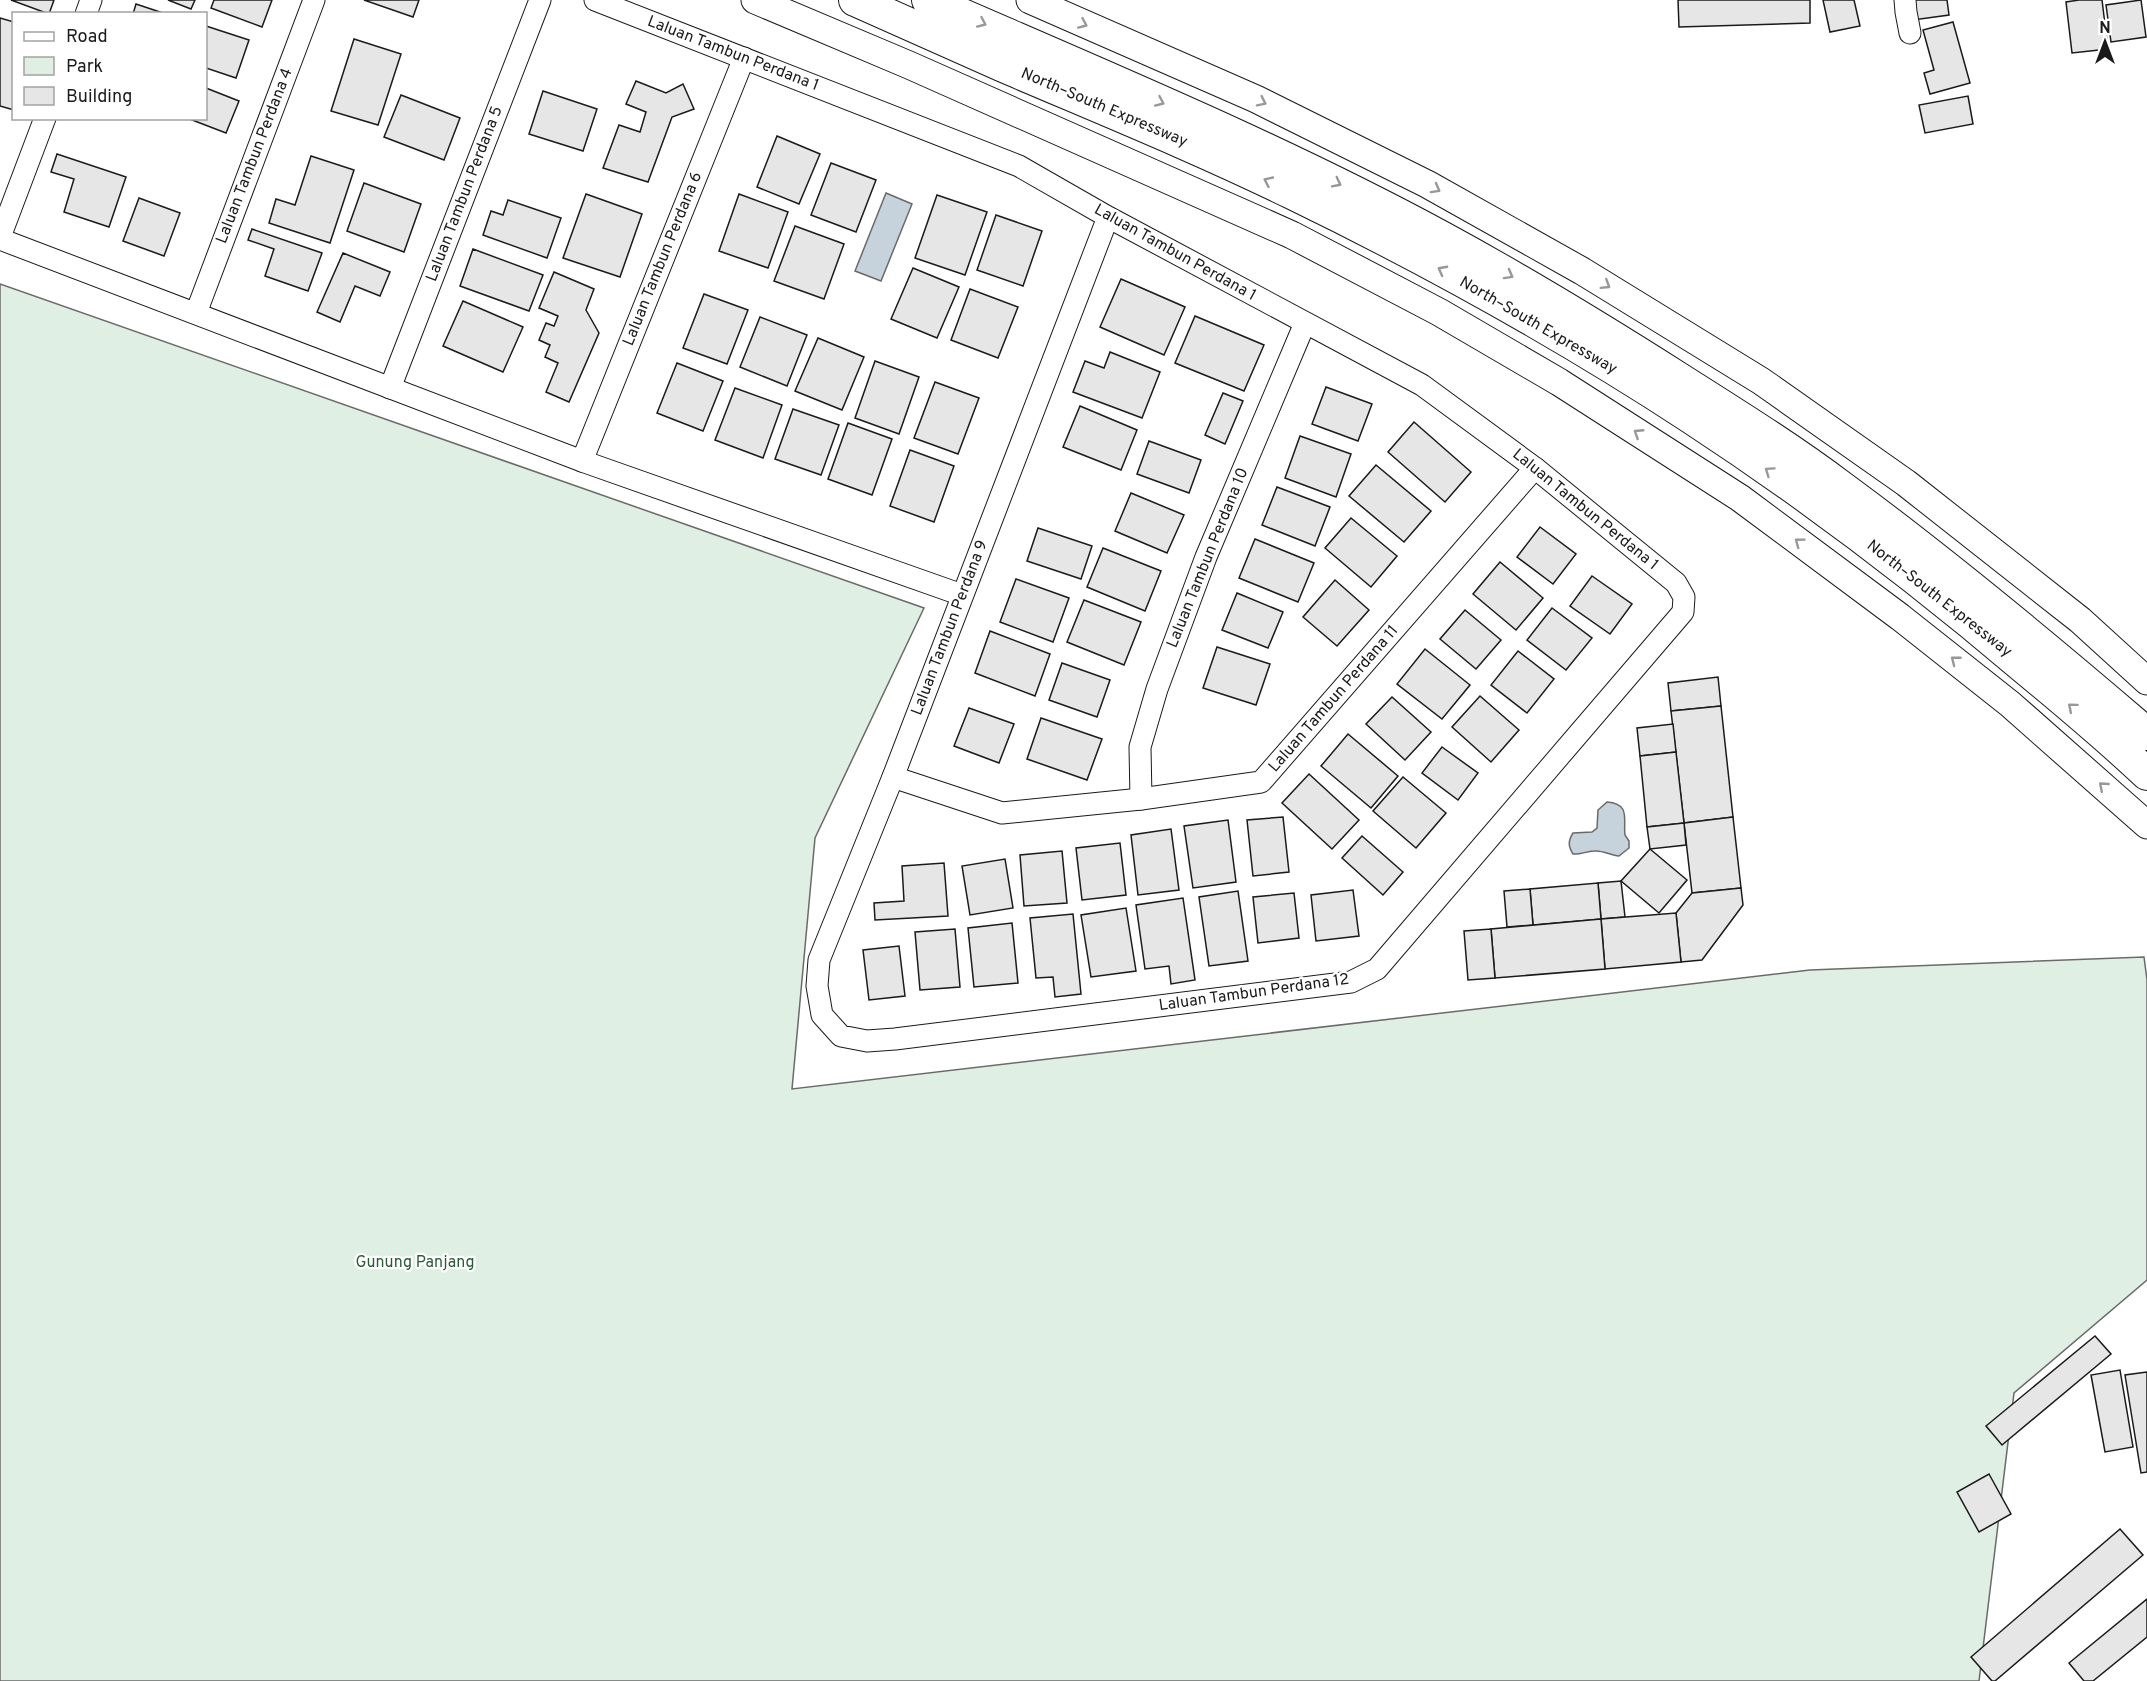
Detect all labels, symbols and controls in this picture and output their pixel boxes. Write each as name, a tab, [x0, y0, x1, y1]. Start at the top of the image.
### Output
legend	[12, 12, 207, 120]
street label: Laluan Tambun Perdana 1	[644, 12, 822, 96]
north arrow	[2075, 12, 2135, 72]
one-way arrow	[975, 16, 986, 28]
one-way arrow	[1077, 16, 1088, 28]
text: N	[2099, 19, 2111, 39]
text: Road	[66, 26, 108, 49]
text: Park	[66, 56, 103, 79]
street label: North–South Expressway	[1018, 64, 1190, 152]
street label: Laluan Tambun Perdana 4	[212, 65, 298, 247]
text: Building	[66, 86, 132, 109]
one-way arrow	[1154, 94, 1165, 106]
one-way arrow	[1255, 95, 1266, 107]
street label: Laluan Tambun Perdana 5	[422, 103, 508, 285]
street label: Laluan Tambun Perdana 6	[619, 169, 707, 349]
one-way arrow	[1331, 176, 1342, 188]
one-way arrow	[1264, 177, 1275, 189]
one-way arrow	[1430, 182, 1441, 193]
street label: Laluan Tambun Perdana 1	[1090, 200, 1260, 306]
one-way arrow	[1438, 266, 1448, 277]
one-way arrow	[1503, 268, 1514, 279]
street label: North–South Expressway	[1455, 273, 1621, 379]
one-way arrow	[1600, 278, 1610, 290]
one-way arrow	[1634, 429, 1645, 440]
street label: Laluan Tambun Perdana 1	[1508, 445, 1662, 575]
street label: Laluan Tambun Perdana 10	[1163, 465, 1253, 651]
one-way arrow	[1765, 467, 1776, 478]
street label: North–South Expressway	[1862, 536, 2016, 662]
street label: Laluan Tambun Perdana 9	[907, 538, 993, 718]
one-way arrow	[1795, 539, 1806, 550]
street label: Laluan Tambun Perdana 11	[1265, 621, 1403, 777]
one-way arrow	[1950, 657, 1961, 668]
one-way arrow	[2068, 703, 2079, 714]
one-way arrow	[2099, 782, 2110, 793]
street label: Laluan Tambun Perdana 12	[1157, 970, 1351, 1016]
park label: Gunung Panjang	[355, 1253, 475, 1273]

